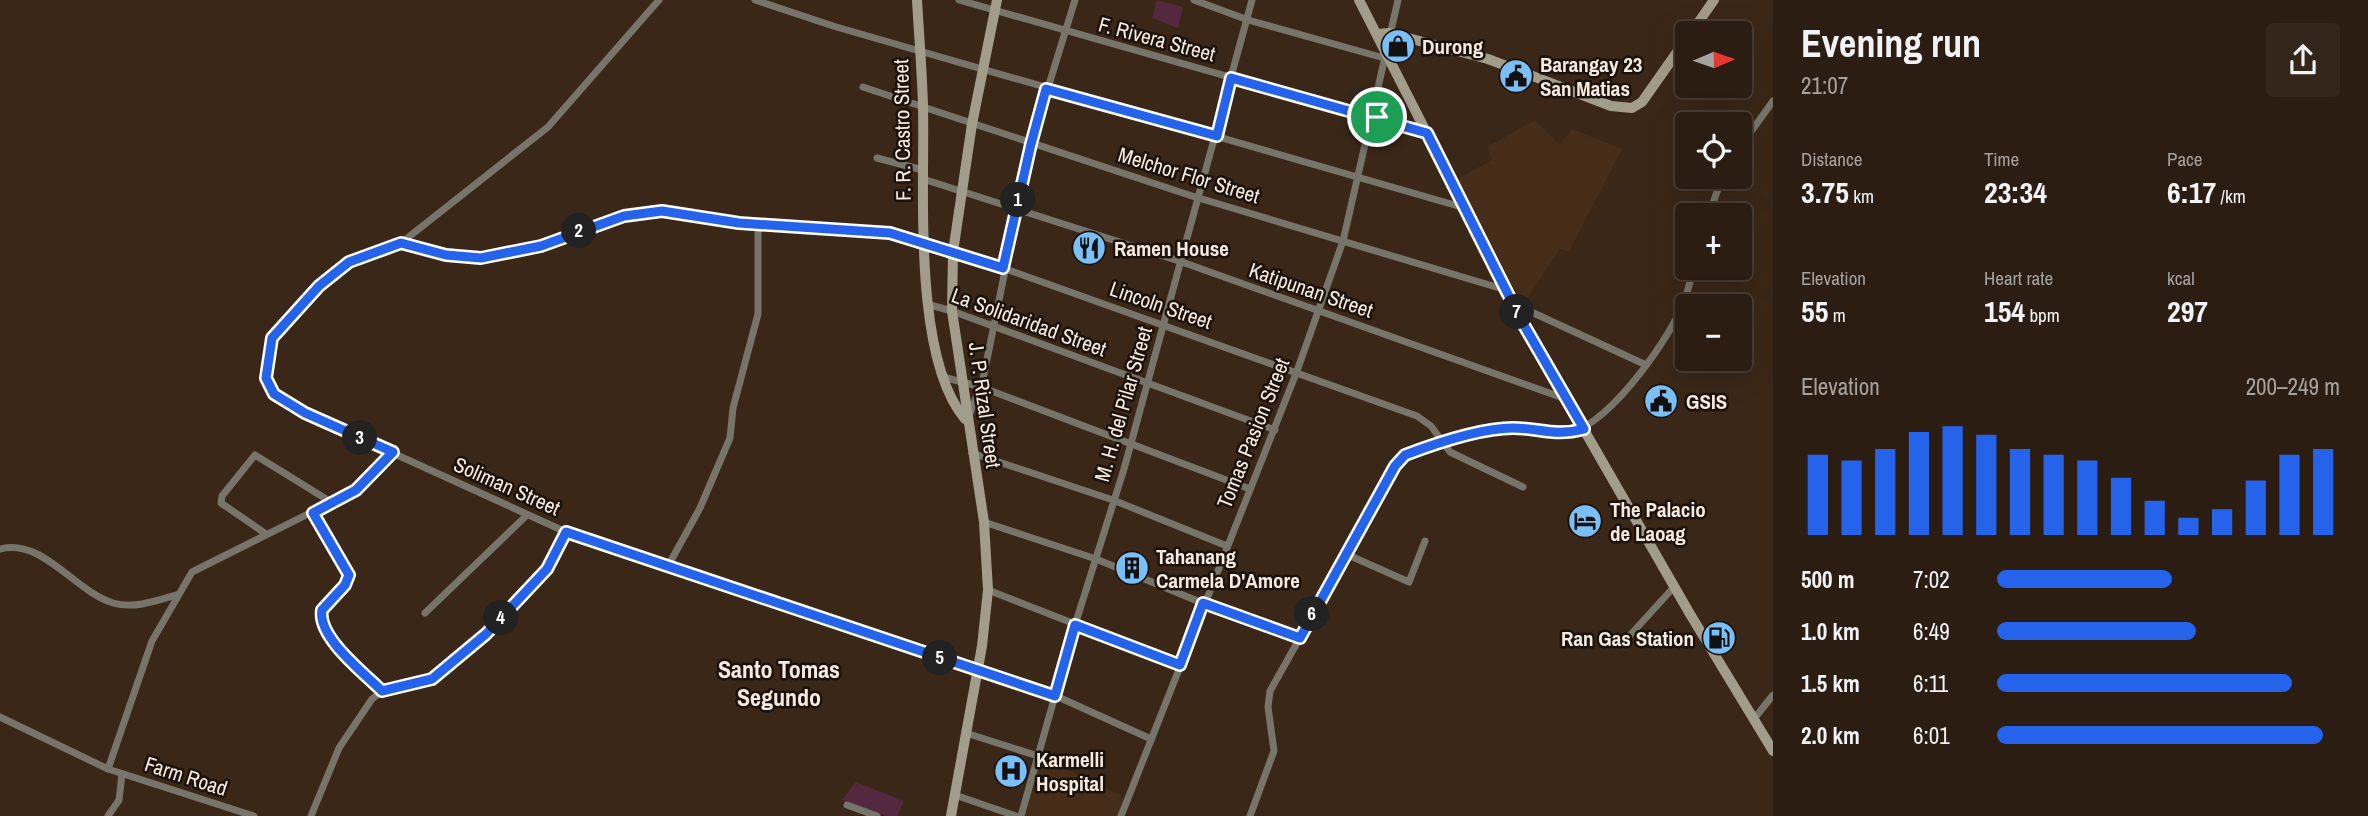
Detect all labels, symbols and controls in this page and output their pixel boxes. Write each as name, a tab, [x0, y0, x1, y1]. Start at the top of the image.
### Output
street label: F. Rivera Street	[1095, 10, 1219, 69]
text: Evening run	[1801, 18, 1981, 69]
north arrow	[1675, 21, 1752, 98]
map controls	[1675, 21, 1752, 371]
button: share	[2266, 23, 2340, 97]
shop icon: Durong	[1379, 27, 1417, 65]
place label: Durong	[1422, 32, 1484, 61]
place label: Barangay 23 San Matias	[1540, 50, 1642, 103]
public building icon: Barangay 23 San Matias	[1497, 57, 1535, 95]
street label: F. R. Castro Street	[886, 59, 918, 201]
text: 21:07	[1801, 70, 1848, 101]
pin	[1347, 87, 1407, 147]
icon: arrive	[1358, 98, 1396, 136]
button: locate	[1675, 112, 1752, 189]
street label: Melchor Flor Street	[1115, 140, 1263, 210]
text: Distance	[1801, 146, 1862, 172]
text: Time	[1984, 146, 2019, 172]
text: Pace	[2167, 146, 2203, 172]
text: 3.75	[1801, 172, 1849, 212]
text: 23:34	[1984, 172, 2047, 212]
text: 6:17	[2167, 172, 2216, 212]
pin: 1	[1000, 182, 1036, 218]
text: km	[1849, 183, 1874, 209]
text: /km	[2216, 183, 2246, 209]
text: 1	[1013, 186, 1022, 212]
button: +	[1675, 203, 1752, 280]
pin: 2	[562, 214, 596, 248]
text: 2	[574, 217, 583, 243]
restaurant icon: Ramen House	[1070, 229, 1108, 267]
place label: Ramen House	[1114, 234, 1229, 263]
street label: Katipunan Street	[1245, 255, 1377, 325]
text: Elevation	[1801, 265, 1866, 291]
text: Heart rate	[1984, 265, 2053, 291]
text: kcal	[2167, 265, 2195, 291]
street label: Lincoln Street	[1106, 274, 1216, 336]
street label: La Solidaridad Street	[948, 281, 1111, 364]
text: 55	[1801, 291, 1828, 331]
text: 154	[1984, 291, 2025, 331]
text: 297	[2167, 291, 2208, 331]
pin: 7	[1500, 294, 1534, 330]
button: −	[1675, 294, 1752, 371]
text: 7	[1512, 298, 1521, 324]
text: m	[1828, 302, 1846, 328]
text: bpm	[2025, 302, 2060, 328]
street label: M. H. del Pilar Street	[1087, 323, 1159, 485]
street label: J. P. Rizal Street	[962, 340, 1008, 470]
street label: Tomas Pasion Street	[1210, 353, 1296, 513]
text: Elevation	[1801, 371, 1880, 402]
text: 200–249 m	[2246, 371, 2340, 402]
public building icon: GSIS	[1642, 382, 1680, 420]
place label: GSIS	[1686, 387, 1727, 416]
pin: 3	[342, 420, 378, 456]
text: 3	[355, 424, 364, 450]
street label: Soliman Street	[449, 450, 565, 522]
place label: The Palacio de Laoag	[1610, 495, 1706, 548]
hotel icon: The Palacio de Laoag	[1566, 502, 1604, 540]
place label: Tahanang Carmela D'Amore	[1156, 542, 1300, 595]
building icon: Tahanang Carmela D'Amore	[1113, 549, 1151, 587]
text: 500 m	[1801, 564, 1854, 595]
text: 7:02	[1913, 564, 1950, 595]
pin: 6	[1294, 596, 1330, 632]
pin: 4	[484, 600, 518, 636]
text: 6	[1307, 600, 1316, 626]
text: 4	[496, 604, 505, 630]
text: 1.0 km	[1801, 616, 1860, 647]
text: 6:49	[1913, 616, 1950, 647]
fuel station icon: Ran Gas Station	[1700, 619, 1738, 657]
place label: Ran Gas Station	[1561, 624, 1694, 653]
pin: 5	[922, 640, 958, 676]
text: 5	[935, 644, 944, 670]
district label: Santo Tomas Segundo	[718, 653, 840, 713]
text: 1.5 km	[1801, 668, 1860, 699]
text: 6:11	[1913, 668, 1948, 699]
text: 2.0 km	[1801, 720, 1860, 751]
text: 6:01	[1913, 720, 1950, 751]
place label: Karmelli Hospital	[1036, 745, 1104, 798]
street label: Farm Road	[141, 749, 231, 803]
hospital icon: Karmelli Hospital	[992, 752, 1030, 790]

